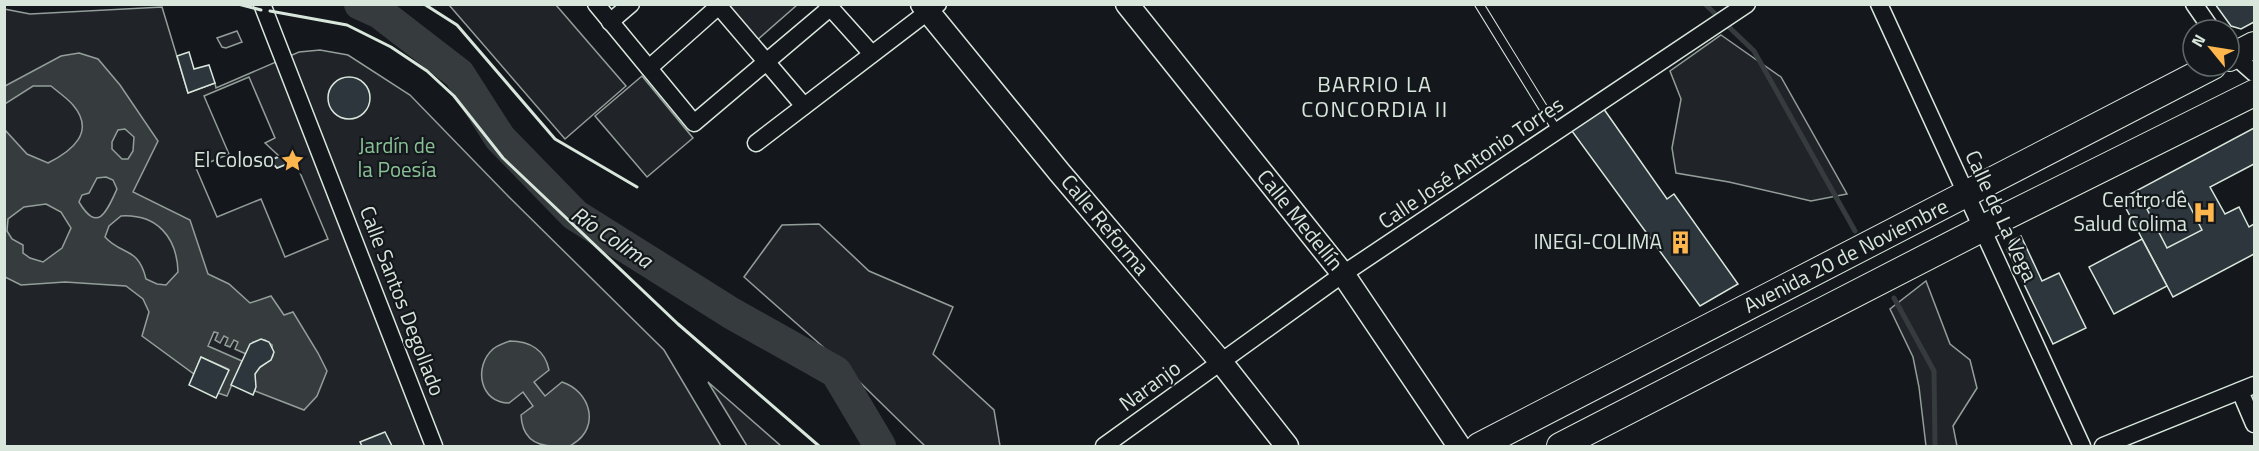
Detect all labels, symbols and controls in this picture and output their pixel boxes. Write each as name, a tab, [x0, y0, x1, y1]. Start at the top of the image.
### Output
north arrow	[2181, 18, 2241, 78]
text: N	[2185, 30, 2211, 51]
district label: BARRIO LA CONCORDIA II	[1301, 67, 1449, 126]
street label: Calle José Antonio Torres	[1371, 88, 1570, 236]
park label: Jardín de la Poesía	[358, 129, 437, 185]
place label: El Coloso	[194, 143, 274, 175]
street label: Calle de La Vega	[1957, 145, 2047, 287]
place icon: El Coloso	[279, 147, 305, 173]
street label: Calle Medellín	[1250, 162, 1352, 277]
street label: Calle Reforma	[1054, 167, 1158, 282]
place label: Centro de Salud Colima	[2074, 183, 2187, 239]
street label: Avenida 20 de Noviembre	[1738, 190, 1953, 321]
water label: Río Colima	[564, 197, 661, 278]
hospital icon: Centro de Salud Colima	[2192, 199, 2218, 225]
street label: Calle Santos Degollado	[352, 201, 454, 400]
place label: INEGI-COLIMA	[1533, 225, 1662, 257]
building icon: INEGI-COLIMA	[1667, 229, 1693, 255]
street label: Naranjo	[1112, 352, 1187, 419]

